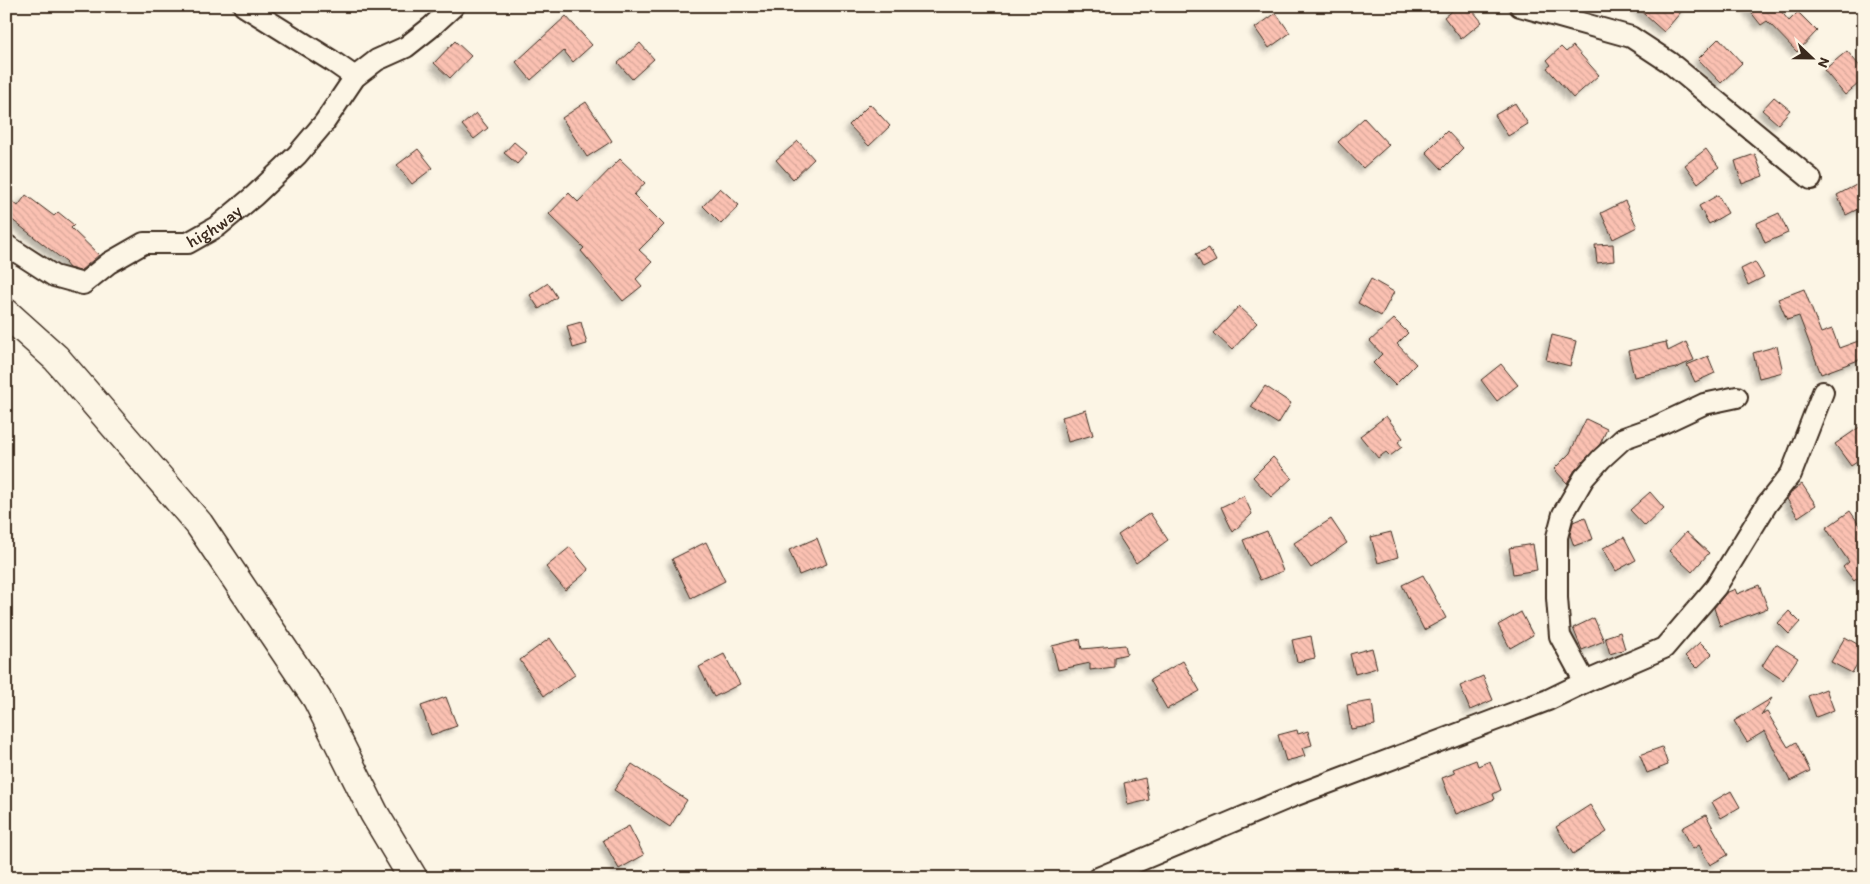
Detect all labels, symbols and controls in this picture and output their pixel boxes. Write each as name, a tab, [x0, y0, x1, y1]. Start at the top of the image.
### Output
north arrow	[1788, 32, 1838, 82]
text: N	[1814, 55, 1833, 70]
street label: highway	[182, 199, 247, 253]

